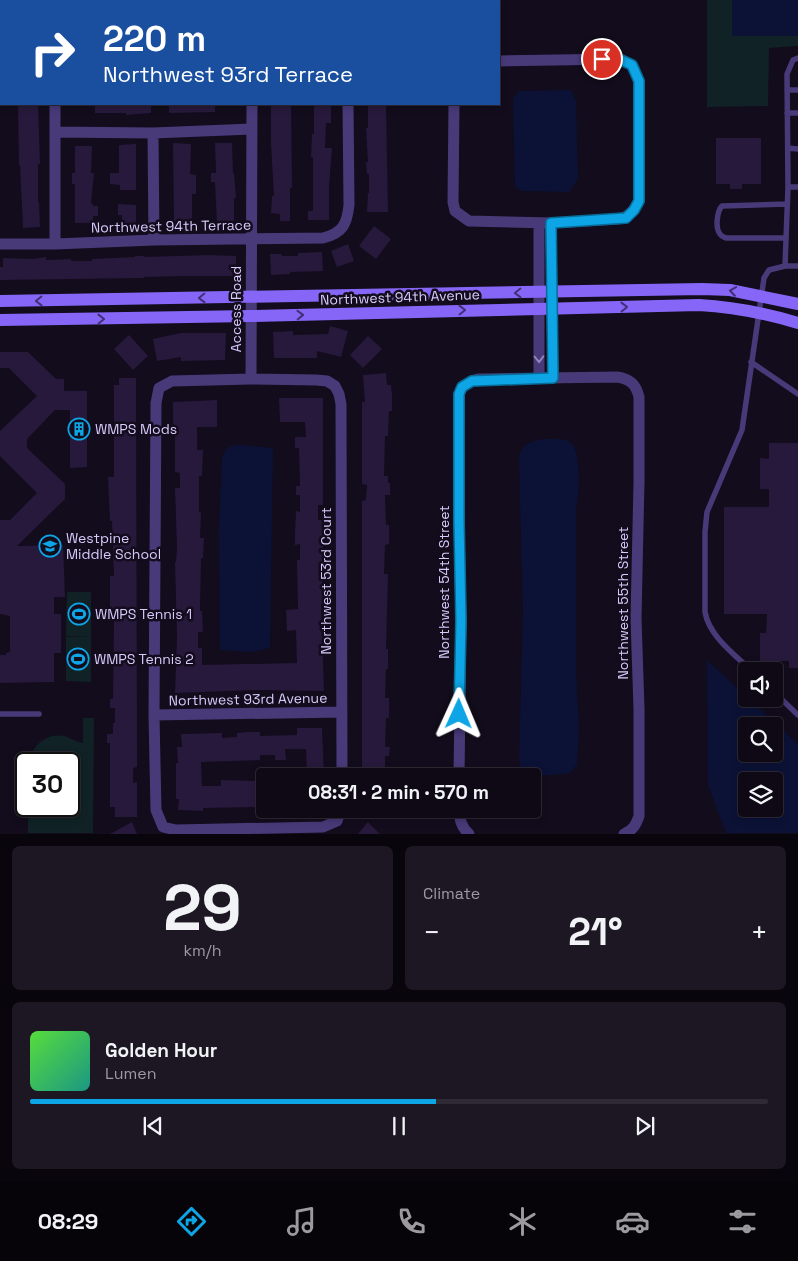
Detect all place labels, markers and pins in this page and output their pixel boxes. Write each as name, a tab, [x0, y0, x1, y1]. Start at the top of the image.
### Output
pin	[581, 38, 623, 80]
building icon: WMPS Mods	[67, 417, 91, 441]
place label: WMPS Mods	[95, 420, 177, 438]
place label: Westpine Middle School	[66, 529, 161, 563]
school or university icon: Westpine Middle School	[38, 534, 62, 558]
sports icon: WMPS Tennis 1	[67, 602, 91, 626]
place label: WMPS Tennis 1	[95, 605, 192, 623]
sports icon: WMPS Tennis 2	[66, 647, 90, 671]
place label: WMPS Tennis 2	[94, 650, 194, 668]

